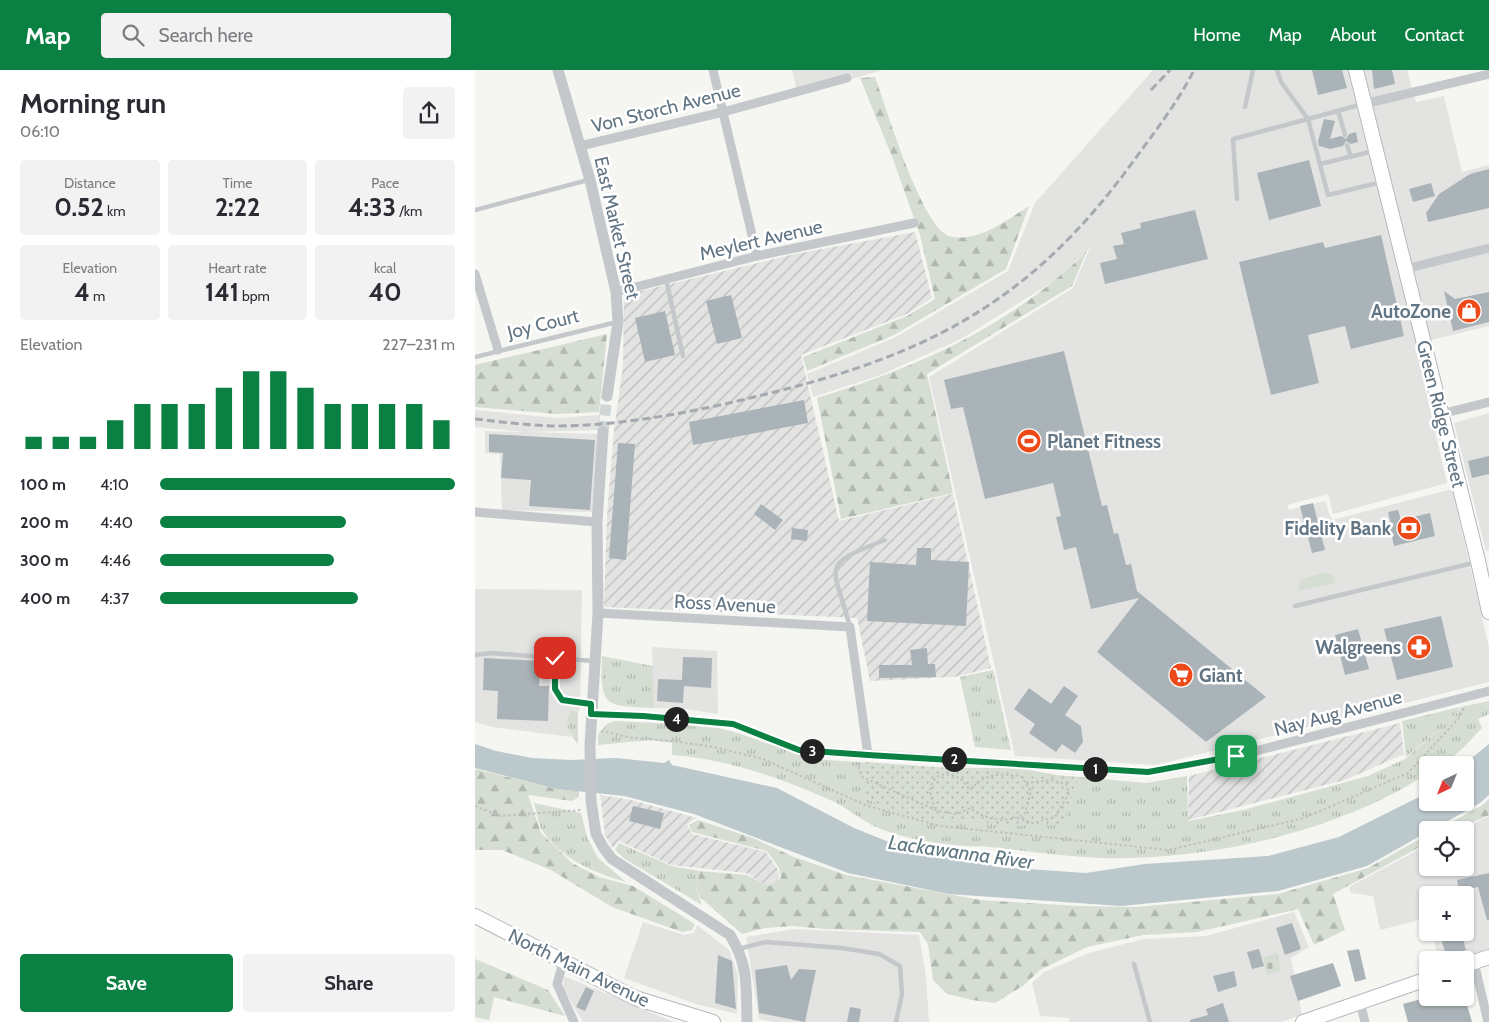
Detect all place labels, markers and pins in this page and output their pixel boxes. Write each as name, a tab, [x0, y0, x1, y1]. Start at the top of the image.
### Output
shop icon: AutoZone	[1456, 298, 1482, 324]
place label: AutoZone	[1371, 300, 1451, 323]
sports icon: Planet Fitness	[1016, 428, 1042, 454]
place label: Planet Fitness	[1047, 430, 1161, 453]
bank icon: Fidelity Bank	[1396, 515, 1422, 541]
place label: Fidelity Bank	[1284, 517, 1392, 540]
pharmacy icon: Walgreens	[1406, 634, 1432, 660]
place label: Walgreens	[1315, 636, 1401, 659]
pin	[534, 637, 576, 679]
supermarket icon: Giant	[1168, 662, 1194, 688]
place label: Giant	[1199, 664, 1243, 687]
pin: 4	[663, 706, 689, 732]
pin	[1215, 735, 1257, 777]
pin: 3	[799, 738, 825, 764]
pin: 2	[941, 746, 967, 772]
pin: 1	[1083, 756, 1107, 782]

